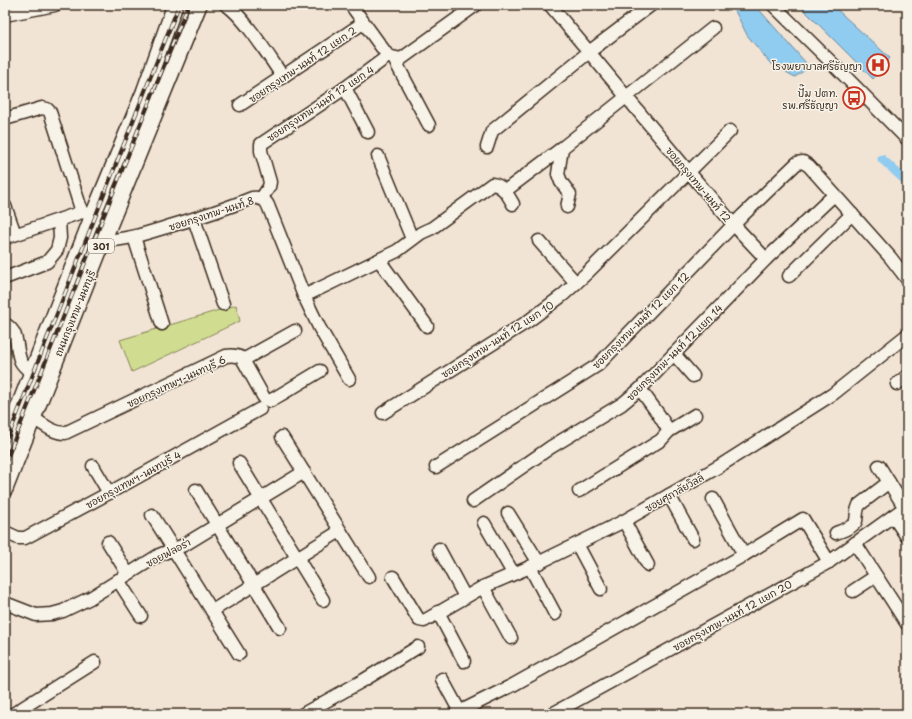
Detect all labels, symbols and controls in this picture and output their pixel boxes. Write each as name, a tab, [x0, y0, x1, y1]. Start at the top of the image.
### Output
street label: ซอยกรุงเทพ-นนท์ 12 แยก 2	[245, 22, 360, 107]
hospital icon: โรงพยาบาลศรีธัญญา	[865, 52, 891, 78]
place label: โรงพยาบาลศรีธัญญา	[772, 58, 862, 73]
street label: ซอยกรุงเทพ-นนท์ 12 แยก 4	[263, 61, 378, 146]
place label: ปั๊ม ปตท. รพ.ศรีธัญญา	[782, 84, 838, 112]
bus stop icon: ปั๊ม ปตท. รพ.ศรีธัญญา	[841, 85, 867, 111]
street label: ซอยกรุงเทพ-นนท์ 12	[661, 143, 735, 226]
street label: ซอยกรุงเทพ-นนท์ 8	[166, 192, 256, 236]
road number: 301	[88, 239, 114, 253]
street label: ถนนกรุงเทพ-นนทบุรี	[50, 267, 100, 359]
street label: ซอยกรุงเทพ-นนท์ 12 แยก 12	[588, 268, 693, 373]
street label: ซอยกรุงเทพ-นนท์ 12 แยก 10	[438, 297, 557, 383]
street label: ซอยกรุงเทพ-นนท์ 12 แยก 14	[622, 300, 727, 405]
street label: ซอยกรุงเทพฯ-นนทบุรี 6	[124, 351, 229, 412]
street label: ซอยกรุงเทพฯ-นนทบุรี 4	[83, 446, 185, 513]
street label: ซอยศุภาลัยวิลล์	[642, 469, 707, 517]
street label: ซอยฟลอร่า	[143, 534, 193, 570]
street label: ซอยกรุงเทพ-นนท์ 12 แยก 20	[670, 576, 795, 656]

